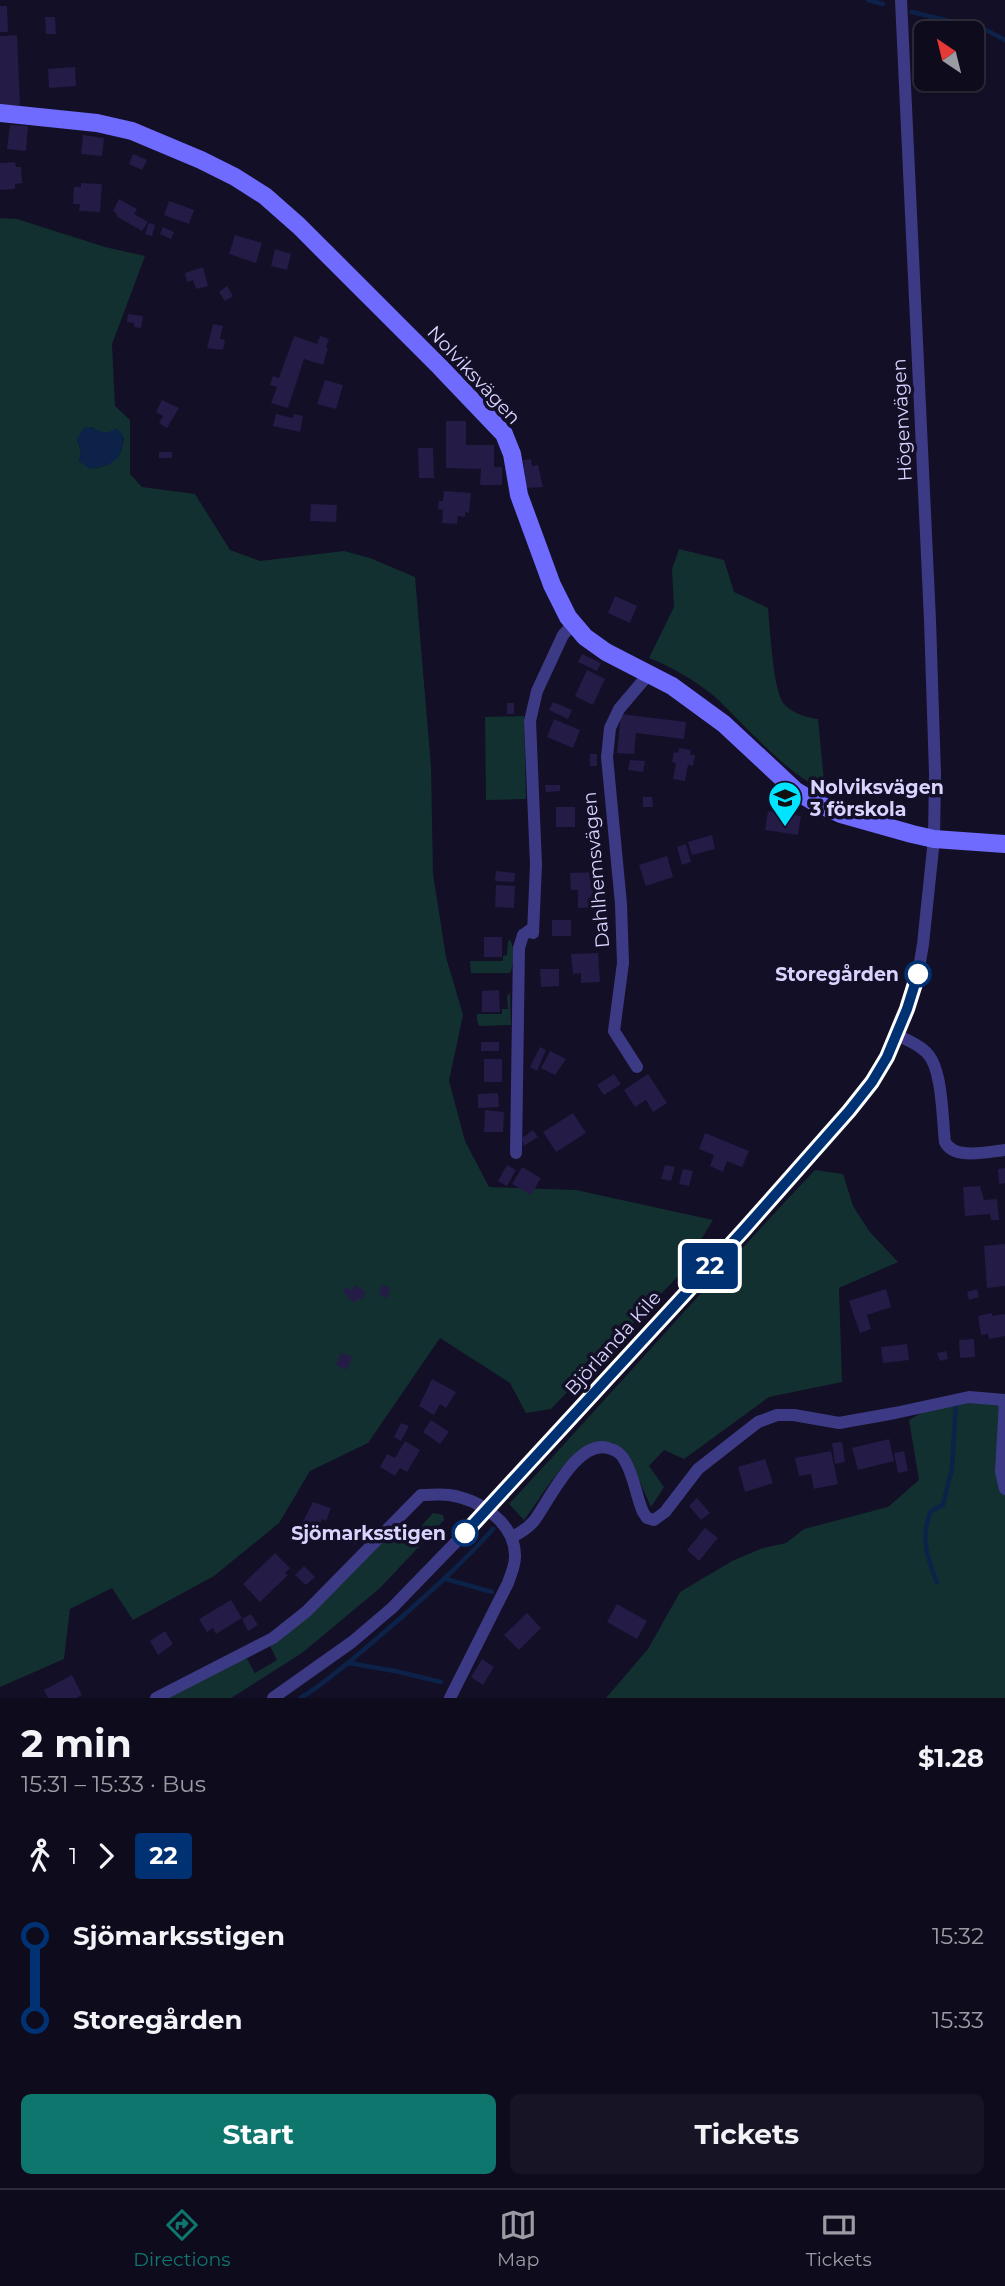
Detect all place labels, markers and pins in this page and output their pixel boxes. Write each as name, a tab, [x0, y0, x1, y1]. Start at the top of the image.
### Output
place label: Nolviksvägen 3 förskola	[809, 776, 944, 821]
school or university icon: Nolviksvägen 3 förskola	[766, 779, 804, 828]
marker: Storegården	[905, 961, 931, 987]
place label: Storegården	[775, 963, 899, 986]
marker: Sjömarksstigen	[452, 1520, 478, 1546]
place label: Sjömarksstigen	[291, 1522, 446, 1545]

